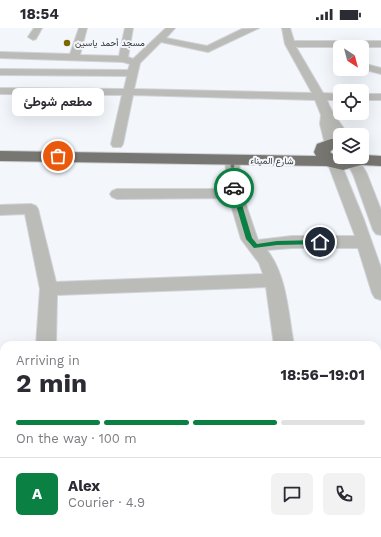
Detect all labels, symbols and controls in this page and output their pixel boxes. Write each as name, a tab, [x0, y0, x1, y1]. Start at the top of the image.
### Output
text: 18:54	[20, 5, 59, 23]
marker: مسجد أحمد ياسين	[62, 38, 72, 48]
place label: مسجد أحمد ياسين	[75, 38, 145, 48]
north arrow	[333, 40, 369, 76]
map controls	[333, 40, 369, 164]
button: locate	[333, 84, 369, 120]
callout: مطعم شوطئ	[12, 88, 104, 116]
text: مطعم شوطئ	[24, 94, 92, 109]
button: layers	[333, 128, 369, 164]
pin	[41, 139, 75, 173]
icon: bag	[47, 145, 69, 167]
street label: شارع الميناء	[250, 156, 294, 167]
courier	[214, 168, 254, 208]
icon: car	[223, 177, 245, 199]
pin	[303, 225, 337, 259]
icon: home	[309, 231, 331, 253]
text: Arriving in	[16, 353, 80, 368]
text: 18:56–19:01	[280, 366, 365, 384]
text: 2 min	[16, 368, 87, 398]
text: On the way · 100 m	[16, 431, 137, 446]
button: chat	[271, 473, 313, 515]
button: phone	[323, 473, 365, 515]
text: Alex	[68, 477, 100, 495]
text: A	[32, 485, 42, 503]
text: Courier · 4.9	[68, 495, 145, 510]

